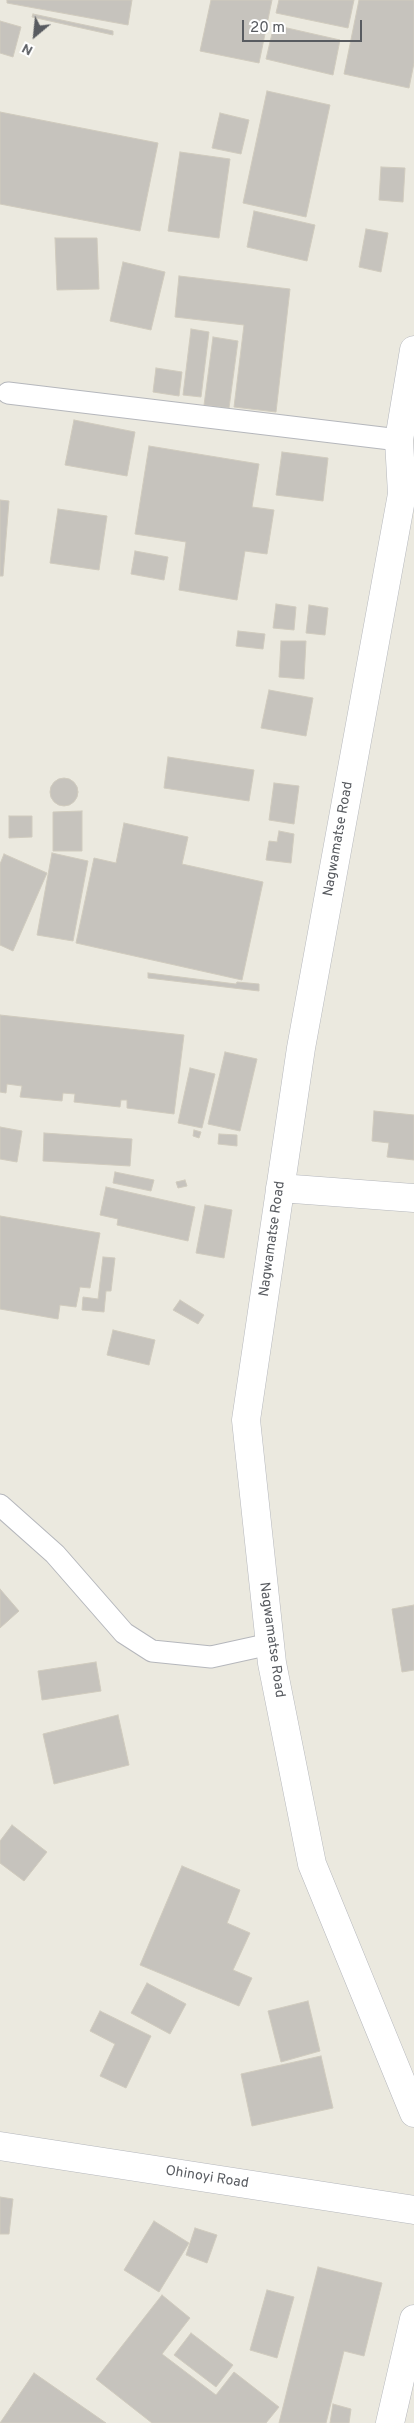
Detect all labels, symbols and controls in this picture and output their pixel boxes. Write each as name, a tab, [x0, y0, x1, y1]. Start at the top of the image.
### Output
north arrow	[10, 10, 60, 60]
scale bar	[244, 10, 364, 42]
text: 20 m	[250, 19, 285, 38]
text: N	[19, 39, 36, 59]
street label: Nagwamatse Road	[321, 780, 357, 898]
street label: Nagwamatse Road	[257, 1180, 289, 1298]
street label: Nagwamatse Road	[255, 1581, 287, 1699]
street label: Ohinoyi Road	[164, 2163, 250, 2193]

